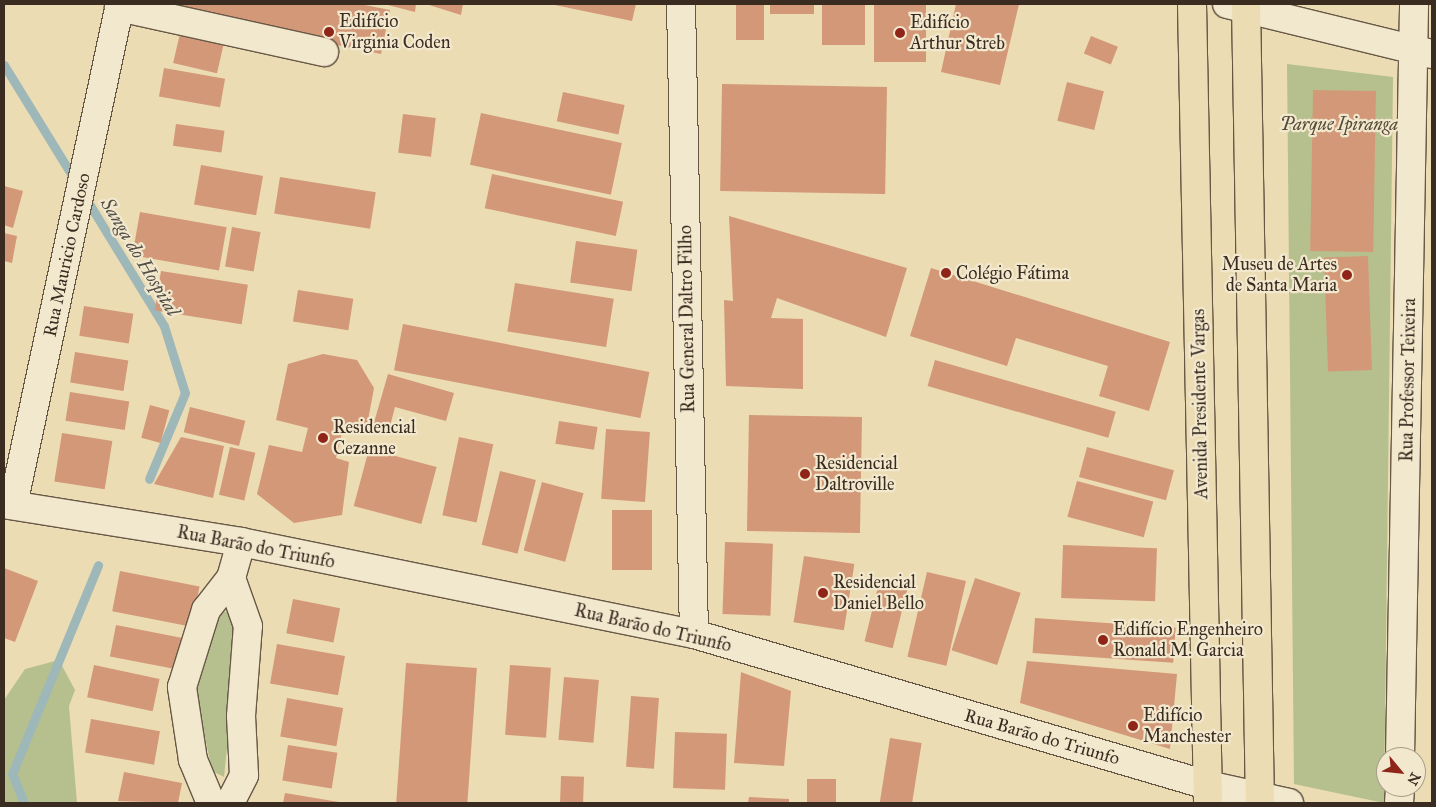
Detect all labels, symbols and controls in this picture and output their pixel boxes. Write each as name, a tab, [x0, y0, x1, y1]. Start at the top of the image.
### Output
place label: Edifício Virginia Coden	[339, 11, 450, 54]
place label: Edifício Arthur Streb	[910, 12, 1005, 54]
marker: Edifício Virginia Coden	[323, 26, 335, 38]
marker: Edifício Arthur Streb	[894, 27, 906, 39]
park label: Parque Ipiranga	[1280, 113, 1398, 135]
street label: Rua Mauricio Cardoso	[39, 171, 95, 339]
water label: Sanga do Hospital	[96, 194, 184, 320]
street label: Rua General Daltro Filho	[675, 225, 699, 413]
place label: Museu de Artes de Santa Maria	[1222, 254, 1337, 296]
place label: Colégio Fátima	[956, 262, 1069, 284]
marker: Colégio Fátima	[940, 267, 952, 279]
marker: Museu de Artes de Santa Maria	[1341, 269, 1353, 281]
street label: Rua Professor Teixeira	[1396, 298, 1420, 462]
street label: Avenida Presidente Vargas	[1188, 309, 1212, 499]
place label: Residencial Cezanne	[333, 417, 416, 459]
marker: Residencial Cezanne	[317, 432, 329, 444]
place label: Residencial Daltroville	[815, 453, 898, 496]
marker: Residencial Daltroville	[799, 468, 811, 480]
street label: Rua Barão do Triunfo	[175, 521, 337, 573]
place label: Residencial Daniel Bello	[833, 572, 924, 614]
marker: Residencial Daniel Bello	[817, 587, 829, 599]
street label: Rua Barão do Triunfo	[572, 599, 734, 657]
place label: Edifício Engenheiro Ronald M. Garcia	[1113, 619, 1263, 662]
marker: Edifício Engenheiro Ronald M. Garcia	[1097, 634, 1109, 646]
street label: Rua Barão do Triunfo	[962, 704, 1122, 770]
place label: Edifício Manchester	[1143, 705, 1231, 748]
marker: Edifício Manchester	[1127, 720, 1139, 732]
north arrow	[1376, 747, 1426, 797]
text: N	[1404, 770, 1424, 788]

